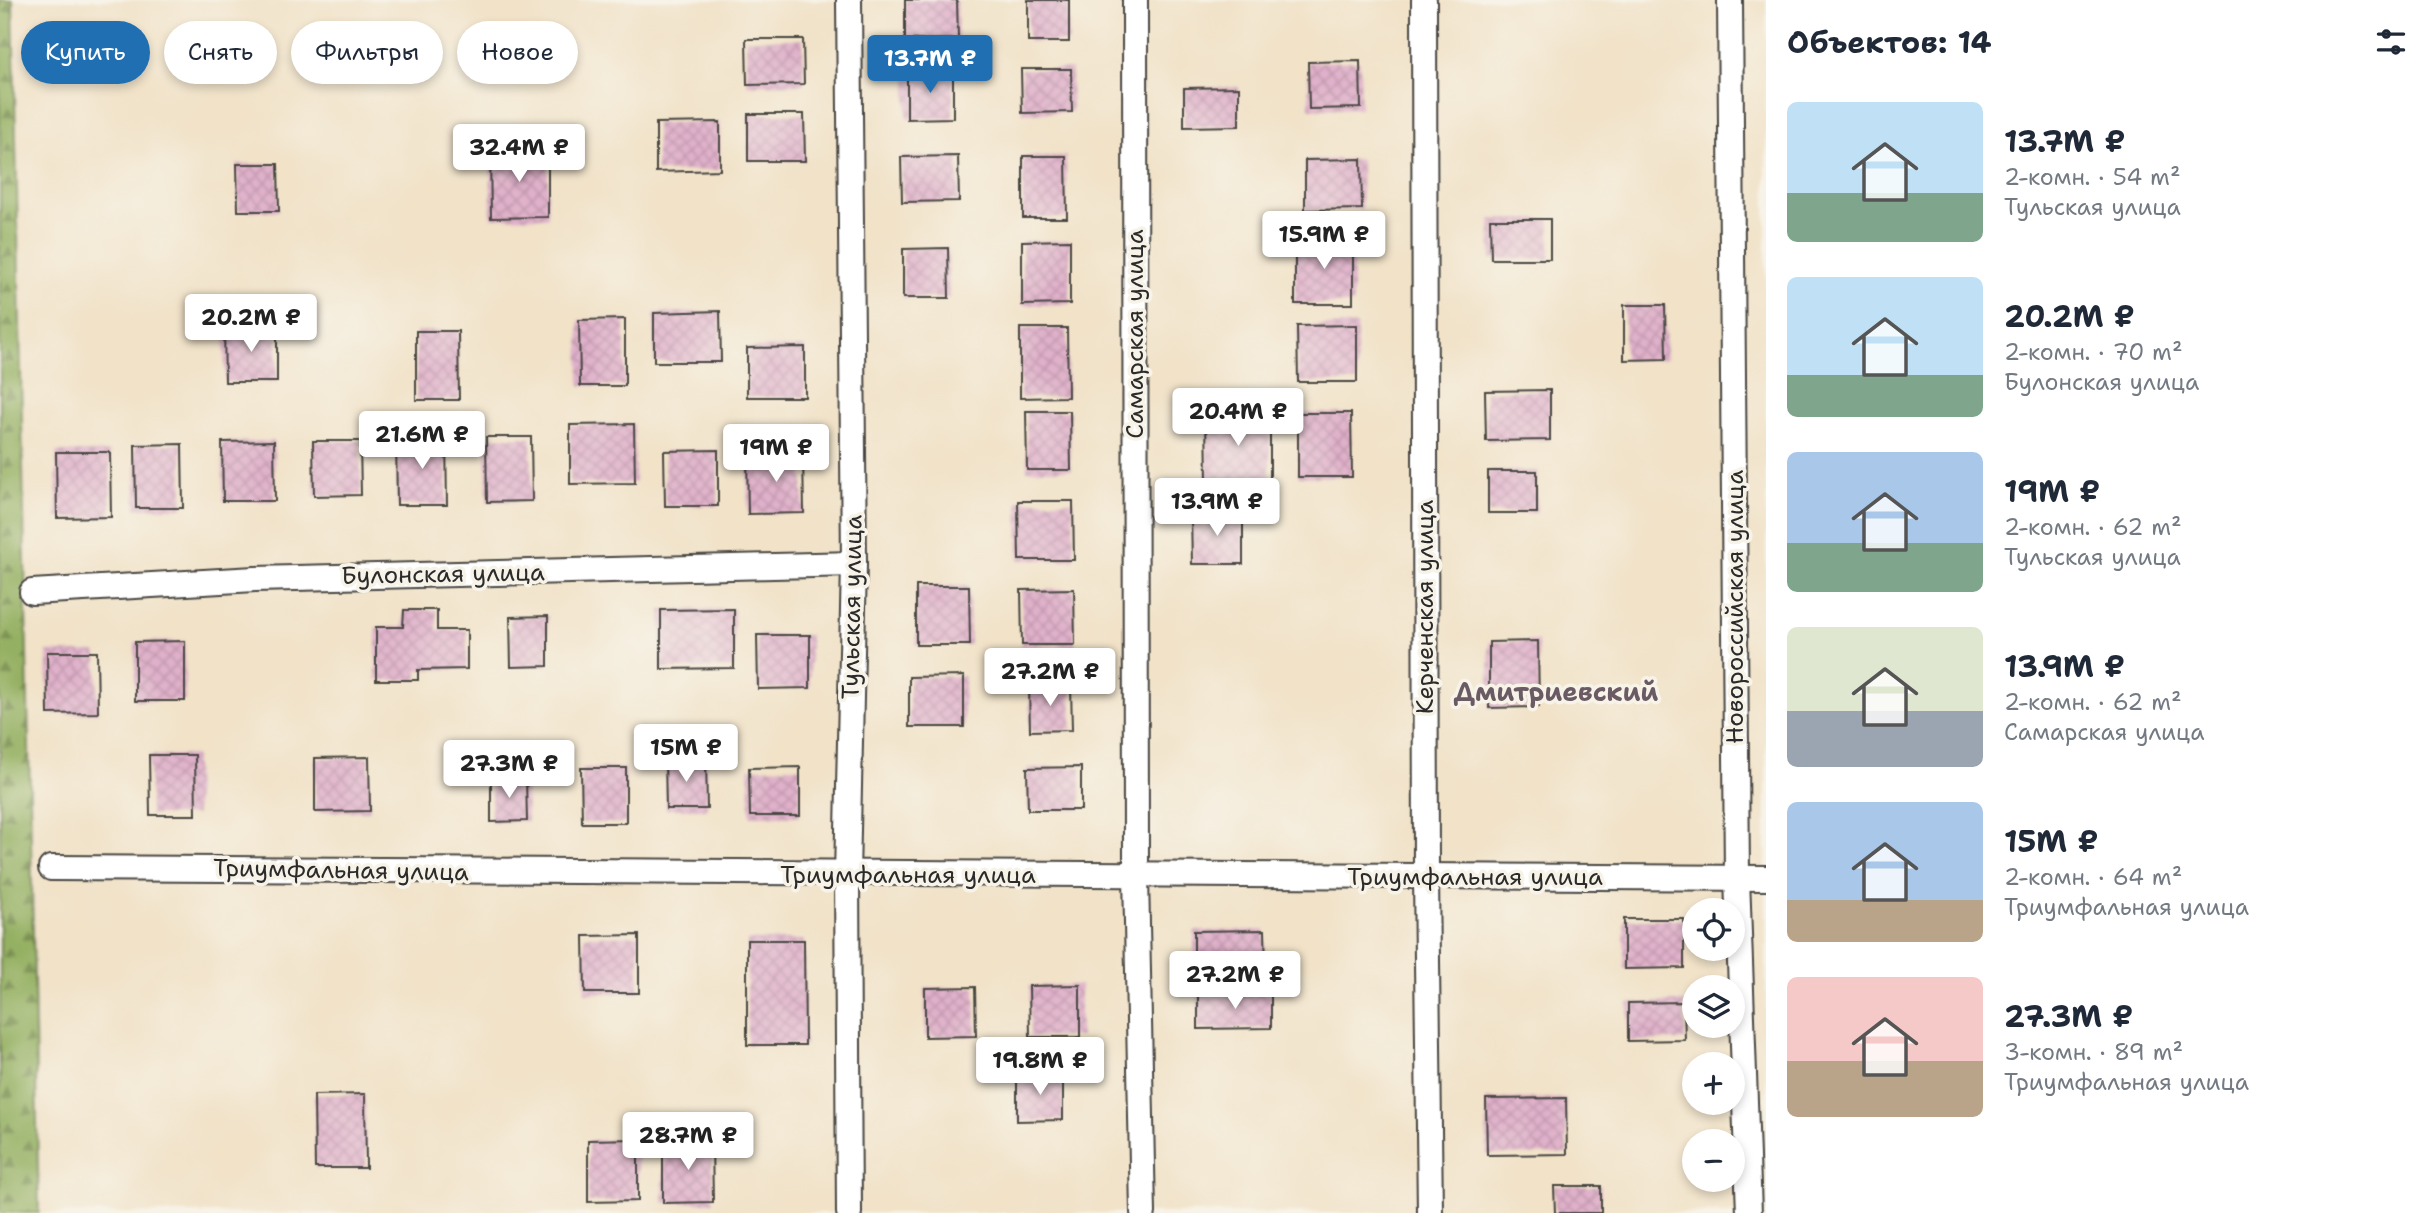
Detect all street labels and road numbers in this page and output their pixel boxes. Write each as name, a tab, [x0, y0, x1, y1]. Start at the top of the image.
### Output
street label: Самарская улица	[1119, 229, 1151, 439]
street label: Новороссийская улица	[1719, 470, 1751, 744]
street label: Керченская улица	[1409, 500, 1441, 714]
street label: Тульская улица	[834, 514, 870, 700]
street label: Булонская улица	[341, 556, 545, 592]
street label: Триумфальная улица	[213, 852, 469, 888]
street label: Триумфальная улица	[780, 859, 1036, 891]
street label: Триумфальная улица	[1347, 861, 1603, 893]

